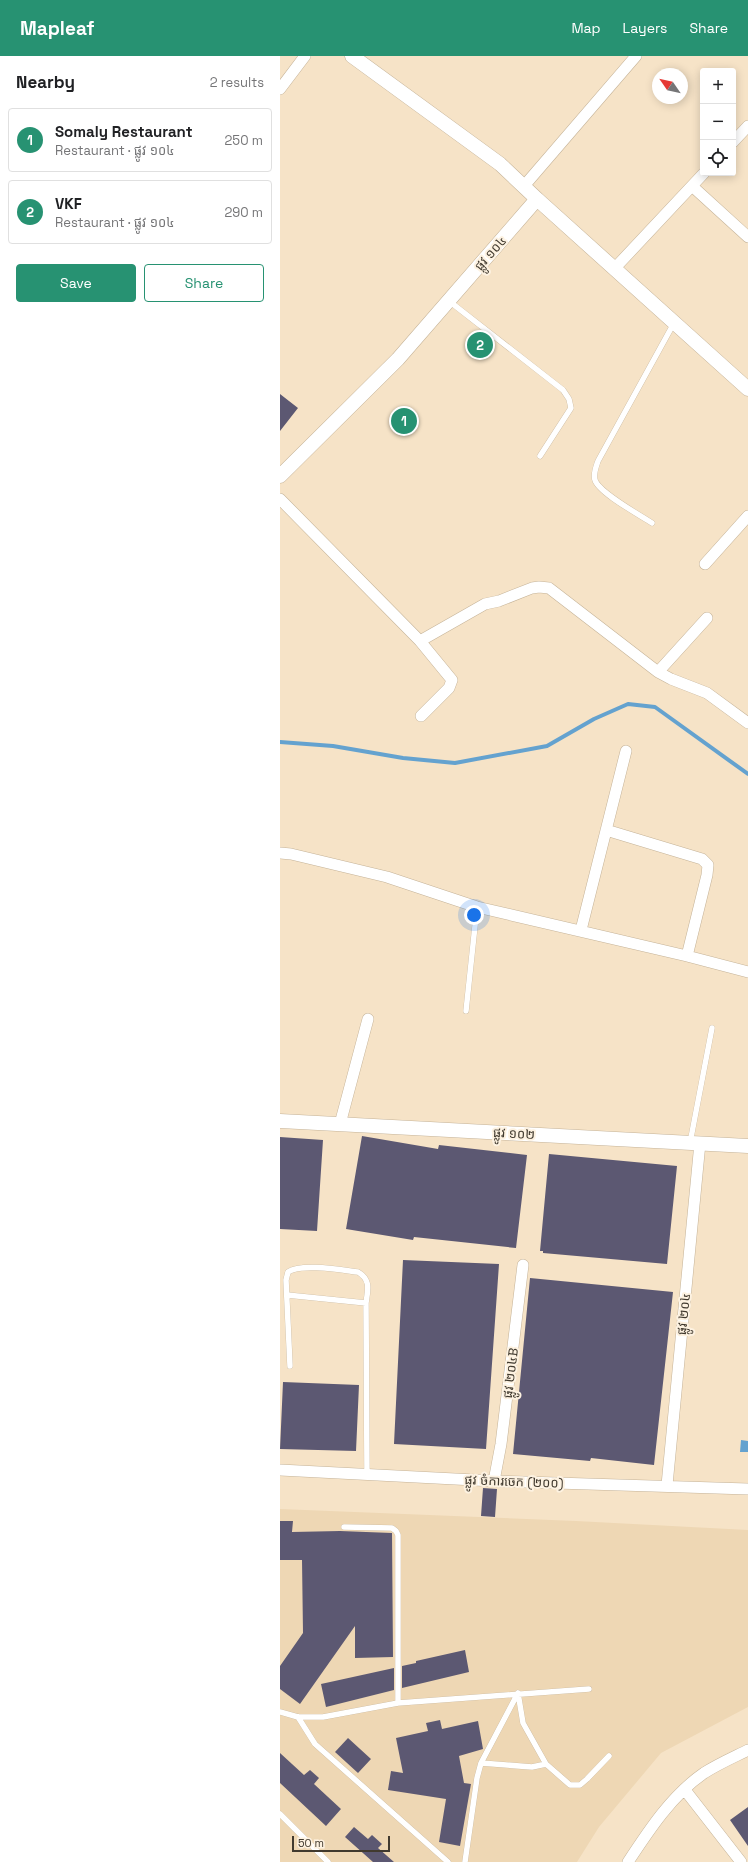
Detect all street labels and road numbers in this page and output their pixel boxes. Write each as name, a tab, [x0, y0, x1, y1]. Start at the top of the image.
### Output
street label: ផ្លូវ ១០៤	[471, 232, 512, 276]
street label: ផ្លូវ ១០២	[492, 1124, 535, 1146]
street label: ផ្លូវ ២០៤	[673, 1292, 697, 1336]
street label: ផ្លូវ ២០៤B	[499, 1347, 525, 1400]
street label: ផ្លូវ ចំការចេក (២០០)	[464, 1471, 564, 1495]

